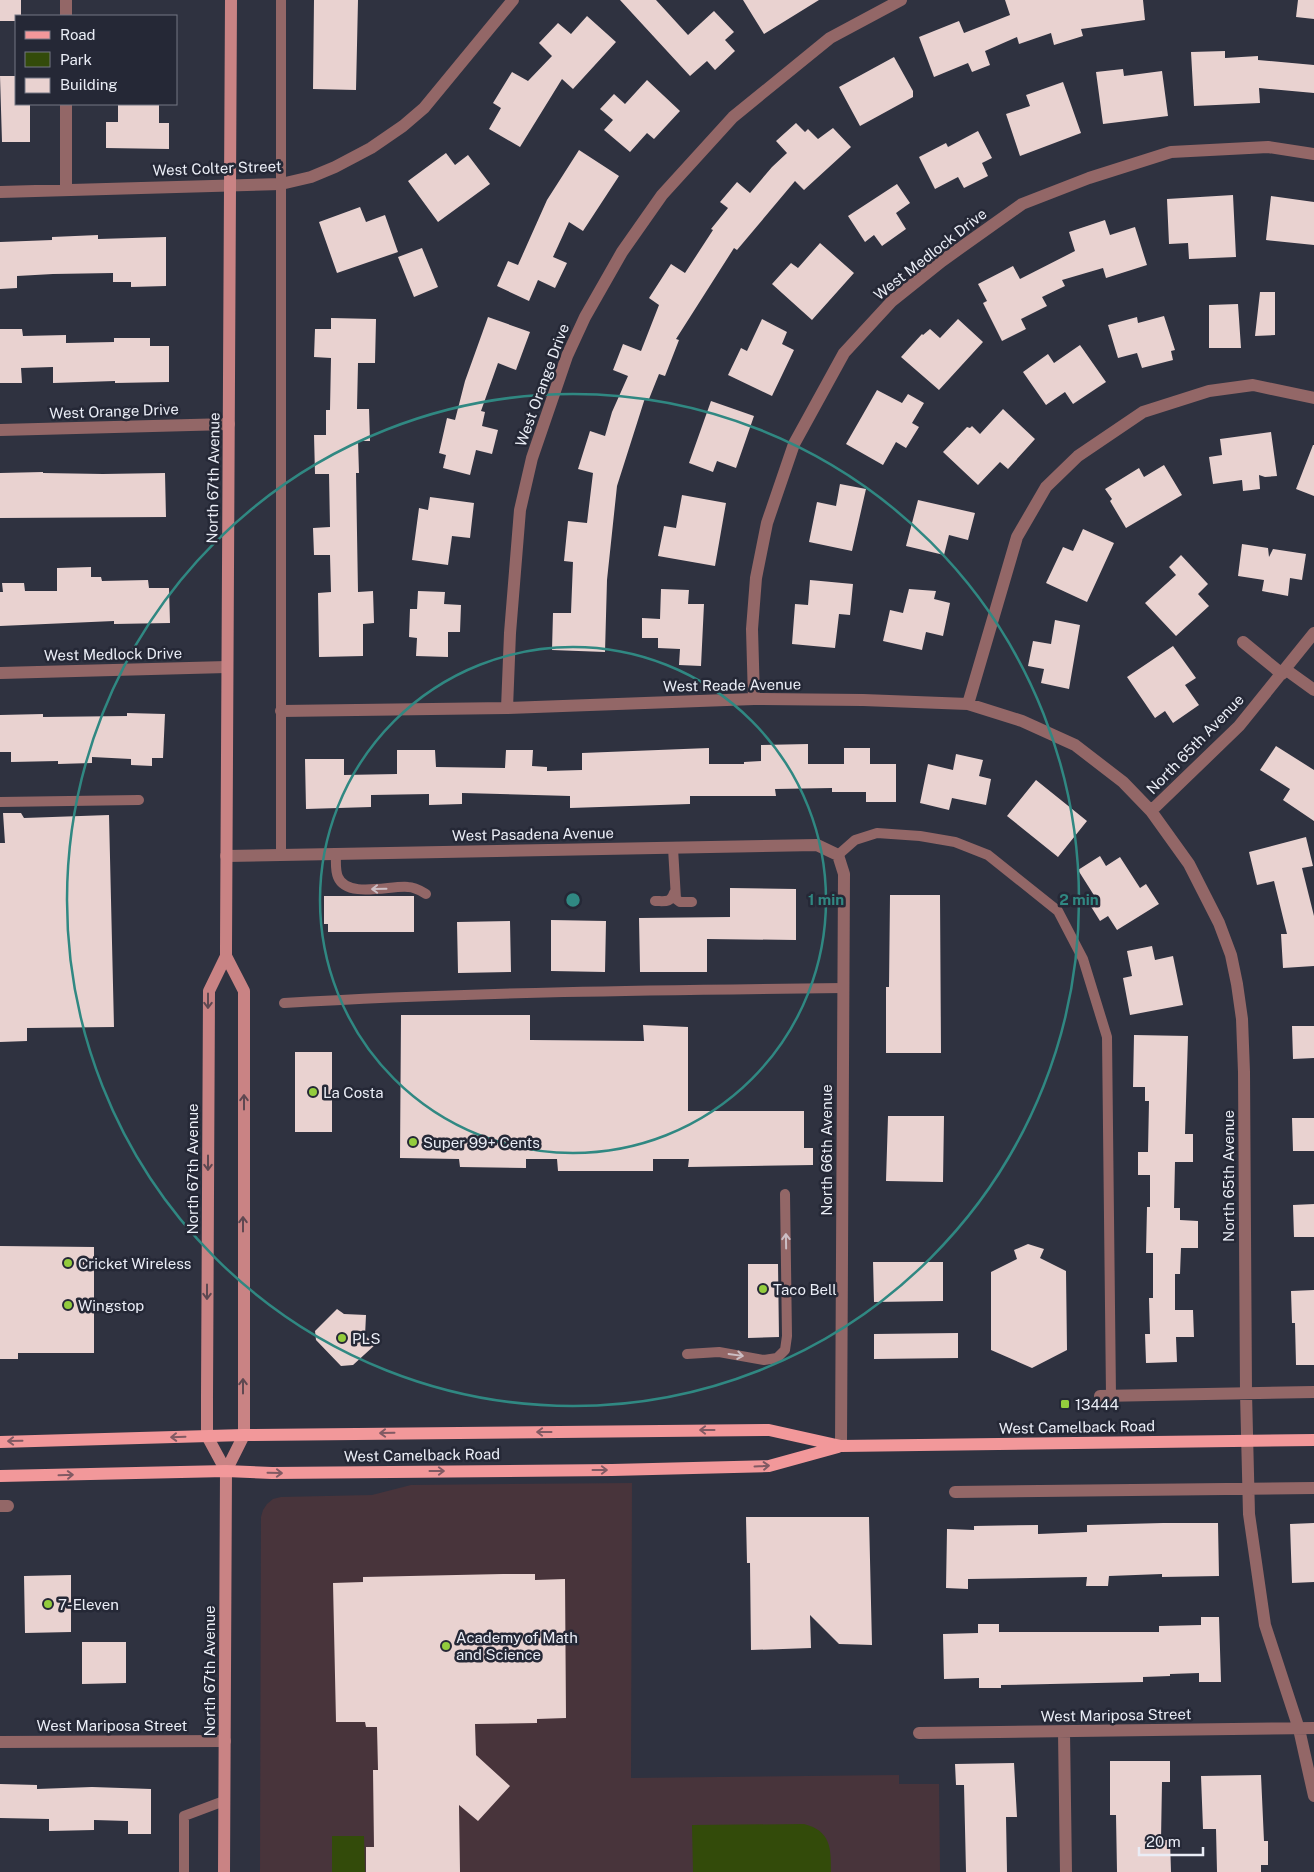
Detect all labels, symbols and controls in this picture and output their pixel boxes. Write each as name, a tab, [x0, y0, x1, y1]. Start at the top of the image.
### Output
legend	[15, 15, 178, 105]
text: Road	[60, 26, 96, 43]
text: Park	[60, 51, 92, 68]
text: Building	[60, 76, 118, 93]
street label: West Colter Street	[152, 157, 282, 179]
street label: West Medlock Drive	[870, 205, 990, 303]
street label: West Orange Drive	[512, 321, 572, 449]
street label: West Orange Drive	[49, 400, 179, 422]
street label: North 67th Avenue	[203, 412, 223, 544]
street label: West Medlock Drive	[44, 644, 182, 664]
street label: West Reade Avenue	[663, 675, 801, 695]
street label: North 65th Avenue	[1143, 691, 1247, 797]
street label: West Pasadena Avenue	[452, 824, 614, 844]
one-way arrow	[372, 884, 388, 893]
centre of rings	[564, 891, 582, 909]
text: 1 min	[808, 891, 844, 908]
text: 2 min	[1059, 891, 1099, 908]
one-way arrow	[203, 992, 213, 1008]
place label: La Costa	[323, 1084, 384, 1101]
street label: North 66th Avenue	[818, 1084, 835, 1216]
marker: La Costa	[307, 1086, 319, 1098]
one-way arrow	[239, 1095, 249, 1111]
street label: North 67th Avenue	[184, 1103, 201, 1235]
street label: North 65th Avenue	[1220, 1110, 1237, 1242]
place label: Super 99+ Cents	[423, 1134, 540, 1151]
marker: Super 99+ Cents	[407, 1136, 419, 1148]
one-way arrow	[203, 1154, 213, 1171]
one-way arrow	[238, 1216, 248, 1232]
one-way arrow	[781, 1234, 790, 1250]
place label: Cricket Wireless	[78, 1255, 191, 1272]
marker: Cricket Wireless	[62, 1257, 74, 1269]
place label: Taco Bell	[773, 1281, 837, 1298]
marker: Taco Bell	[757, 1283, 769, 1295]
one-way arrow	[202, 1284, 212, 1300]
place label: Wingstop	[78, 1297, 144, 1314]
marker: Wingstop	[62, 1299, 74, 1311]
place label: PLS	[352, 1330, 380, 1347]
marker: PLS	[336, 1332, 348, 1344]
one-way arrow	[727, 1350, 743, 1360]
one-way arrow	[238, 1379, 248, 1395]
place label: 13444	[1075, 1396, 1119, 1413]
marker: 13444	[1059, 1398, 1071, 1410]
street label: West Camelback Road	[999, 1417, 1155, 1437]
one-way arrow	[699, 1426, 715, 1435]
one-way arrow	[536, 1427, 552, 1437]
one-way arrow	[379, 1428, 396, 1438]
one-way arrow	[170, 1432, 186, 1442]
one-way arrow	[7, 1437, 23, 1446]
street label: West Camelback Road	[344, 1445, 500, 1465]
one-way arrow	[754, 1462, 770, 1471]
one-way arrow	[591, 1465, 607, 1475]
one-way arrow	[429, 1467, 445, 1476]
one-way arrow	[266, 1468, 282, 1478]
one-way arrow	[58, 1470, 74, 1480]
place label: 7-Eleven	[58, 1596, 119, 1613]
marker: 7-Eleven	[42, 1598, 54, 1610]
street label: North 67th Avenue	[201, 1605, 218, 1737]
place label: Academy of Math and Science	[456, 1629, 578, 1663]
marker: Academy of Math and Science	[440, 1640, 452, 1652]
street label: West Mariposa Street	[1040, 1705, 1192, 1725]
street label: West Mariposa Street	[37, 1717, 188, 1734]
scale bar	[1139, 1824, 1203, 1856]
text: 20 m	[1146, 1833, 1181, 1850]

